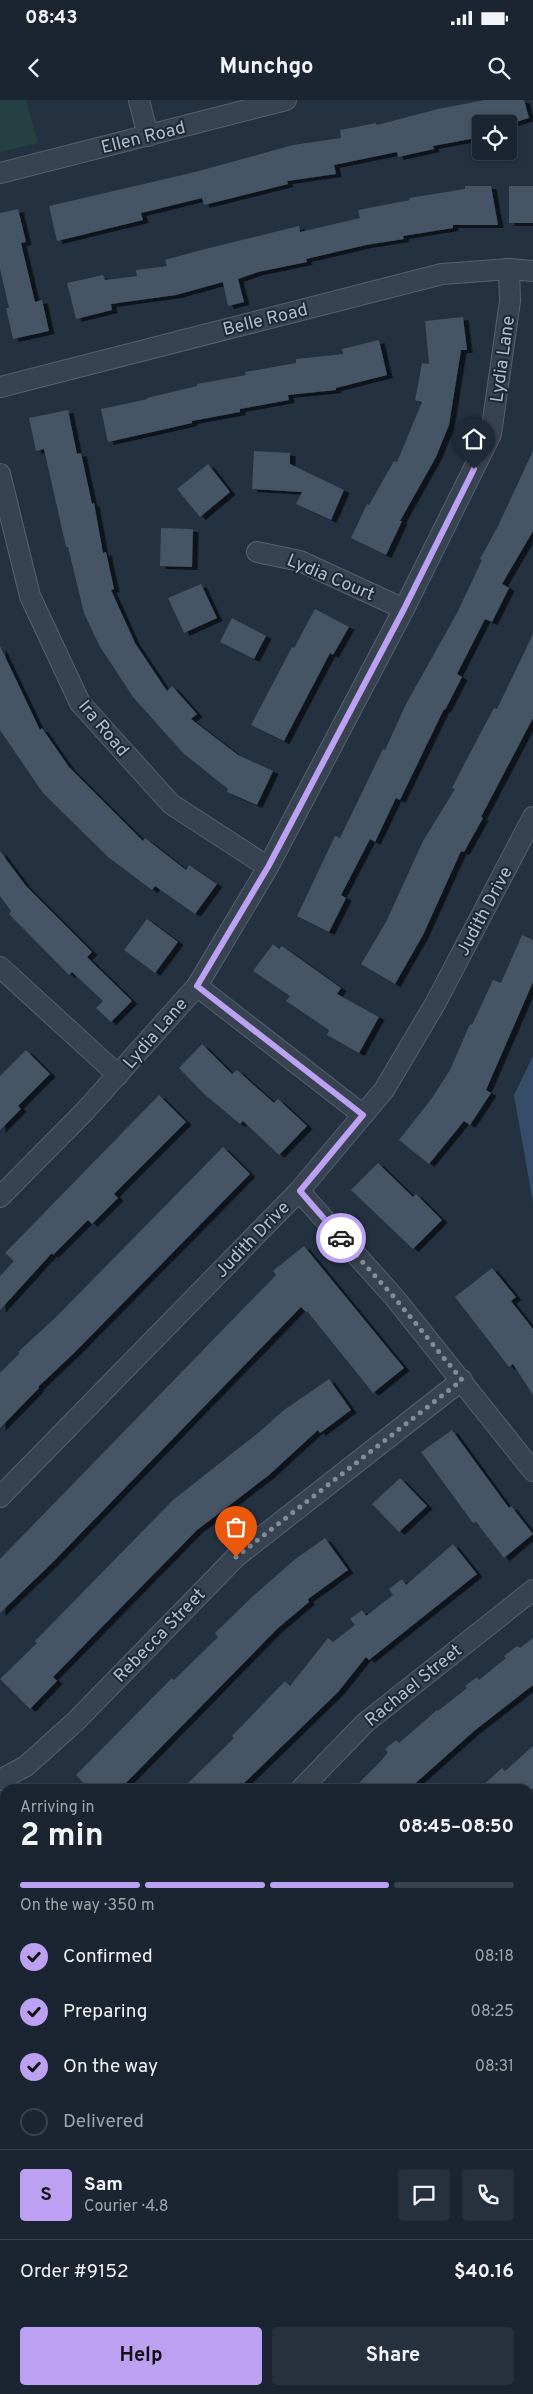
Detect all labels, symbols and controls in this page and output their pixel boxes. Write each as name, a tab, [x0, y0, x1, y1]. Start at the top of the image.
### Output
text: 08:43	[25, 6, 78, 30]
icon: back	[20, 54, 48, 82]
text: Munchgo	[220, 54, 314, 81]
icon: search	[485, 54, 513, 82]
map controls	[472, 115, 517, 160]
button: locate	[472, 115, 517, 160]
street label: Ellen Road	[99, 117, 188, 160]
street label: Belle Road	[221, 299, 310, 342]
street label: Lydia Lane	[486, 315, 521, 404]
pin	[453, 418, 495, 469]
icon: home	[460, 425, 488, 453]
street label: Lydia Court	[283, 550, 378, 607]
street label: Ira Road	[72, 696, 133, 762]
street label: Judith Drive	[452, 863, 518, 960]
street label: Lydia Lane	[119, 994, 193, 1074]
street label: Judith Drive	[211, 1197, 295, 1283]
courier	[316, 1213, 366, 1263]
icon: car	[327, 1224, 355, 1252]
pin	[215, 1506, 257, 1557]
icon: bag	[222, 1513, 250, 1541]
street label: Rebecca Street	[109, 1584, 211, 1688]
street label: Rachael Street	[361, 1640, 467, 1732]
text: Arriving in	[20, 1798, 95, 1818]
text: 08:45–08:50	[398, 1815, 514, 1839]
text: 2 min	[20, 1817, 104, 1857]
text: On the way · 350 m	[20, 1896, 155, 1916]
icon: check	[20, 1943, 48, 1971]
text: Confirmed	[63, 1945, 153, 1969]
text: 08:18	[475, 1947, 514, 1967]
icon: check	[20, 1998, 48, 2026]
text: Preparing	[63, 2000, 147, 2024]
text: 08:25	[471, 2002, 514, 2022]
icon: check	[20, 2053, 48, 2081]
text: On the way	[63, 2055, 158, 2079]
text: 08:31	[475, 2057, 514, 2077]
text: Delivered	[63, 2110, 144, 2134]
button: chat	[398, 2169, 450, 2221]
button: phone	[462, 2169, 514, 2221]
text: Sam	[84, 2173, 123, 2197]
text: S	[40, 2183, 52, 2207]
text: Courier · 4.8	[84, 2197, 168, 2217]
text: Order #9152	[20, 2260, 129, 2284]
text: $40.16	[454, 2260, 514, 2284]
button: Help	[20, 2327, 262, 2385]
button: Share	[272, 2327, 514, 2385]

